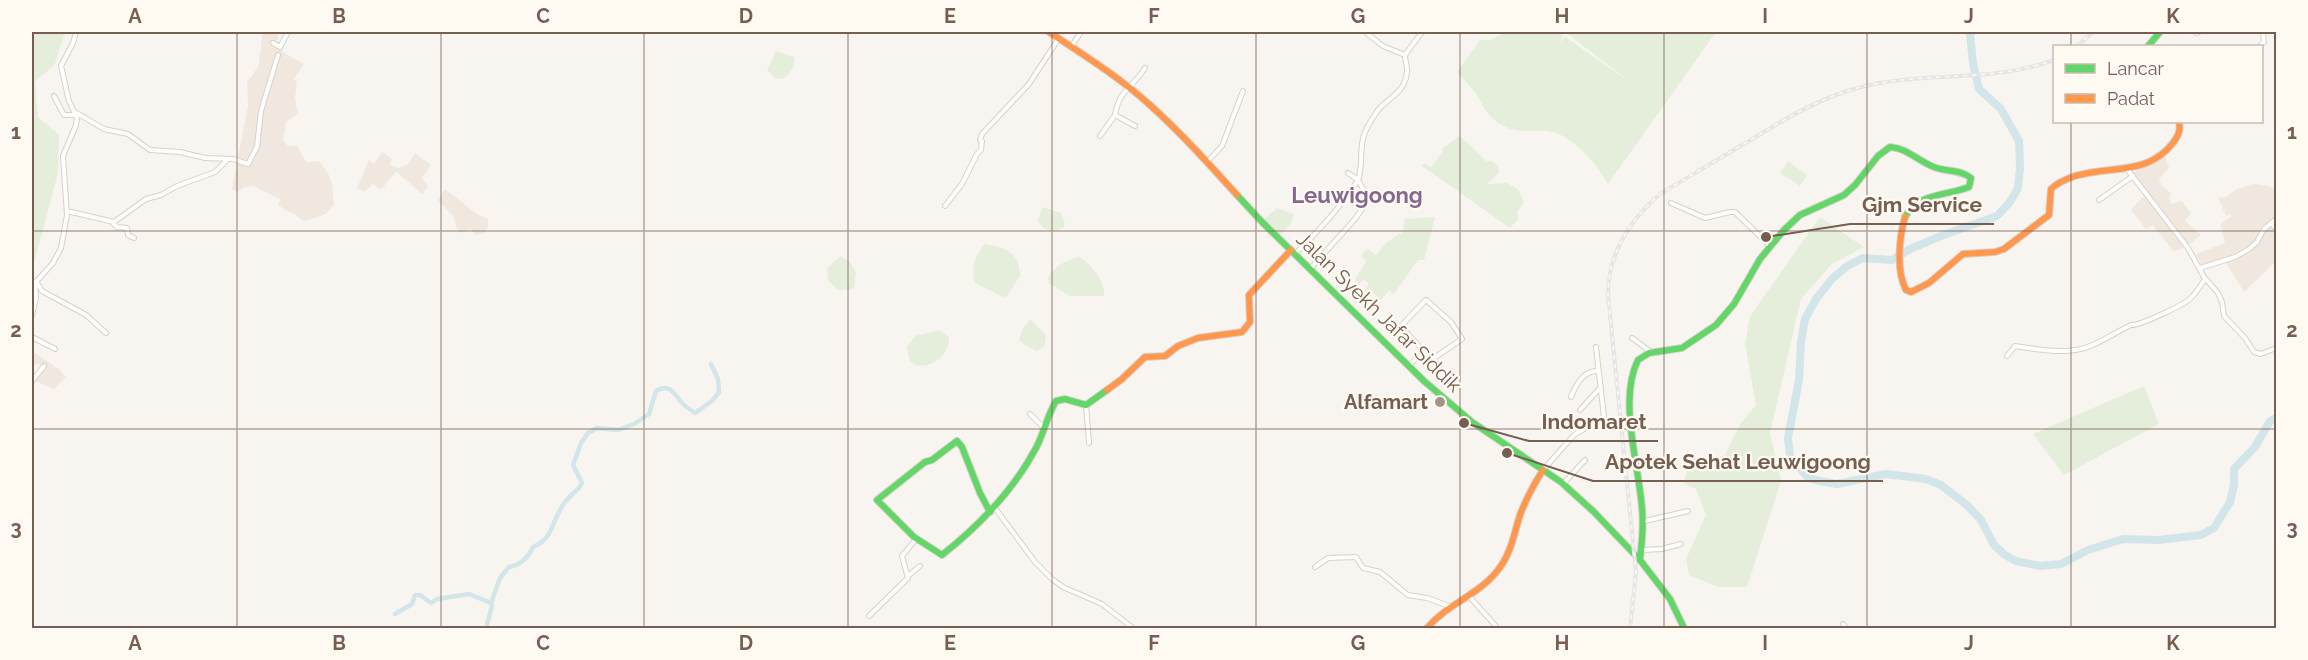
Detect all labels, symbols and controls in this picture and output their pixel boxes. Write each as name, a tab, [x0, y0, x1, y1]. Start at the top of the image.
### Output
text: A	[128, 4, 142, 28]
text: B	[332, 4, 346, 28]
text: C	[536, 4, 550, 28]
text: D	[739, 4, 753, 28]
text: E	[944, 4, 956, 28]
text: F	[1148, 4, 1160, 28]
text: G	[1351, 4, 1365, 28]
text: H	[1555, 4, 1569, 28]
text: I	[1762, 4, 1768, 28]
text: J	[1964, 4, 1974, 28]
text: K	[2166, 4, 2180, 28]
legend	[2053, 45, 2263, 123]
text: Lancar	[2107, 58, 2164, 79]
text: Padat	[2107, 88, 2155, 109]
text: 1	[11, 120, 21, 144]
text: 1	[2287, 120, 2297, 144]
district label: Leuwigoong	[1291, 182, 1423, 208]
callout: Gjm Service	[1850, 185, 1994, 224]
text: Gjm Service	[1862, 192, 1982, 217]
street label: Jalan Syekh Jafar Siddik	[1292, 227, 1467, 397]
text: 2	[10, 318, 22, 342]
text: 2	[2286, 318, 2298, 342]
place label: Alfamart	[1344, 390, 1428, 414]
marker: Alfamart	[1433, 395, 1447, 409]
callout: Indomaret	[1529, 402, 1658, 441]
text: Indomaret	[1541, 409, 1647, 434]
callout: Apotek Sehat Leuwigoong	[1593, 442, 1883, 481]
text: Apotek Sehat Leuwigoong	[1605, 449, 1871, 474]
text: 3	[10, 516, 22, 540]
text: 3	[2286, 516, 2298, 540]
text: A	[128, 631, 142, 655]
text: B	[332, 631, 346, 655]
text: C	[536, 631, 550, 655]
text: D	[739, 631, 753, 655]
text: E	[944, 631, 956, 655]
text: F	[1148, 631, 1160, 655]
text: G	[1351, 631, 1365, 655]
text: H	[1555, 631, 1569, 655]
text: I	[1762, 631, 1768, 655]
text: J	[1964, 631, 1974, 655]
text: K	[2166, 631, 2180, 655]

